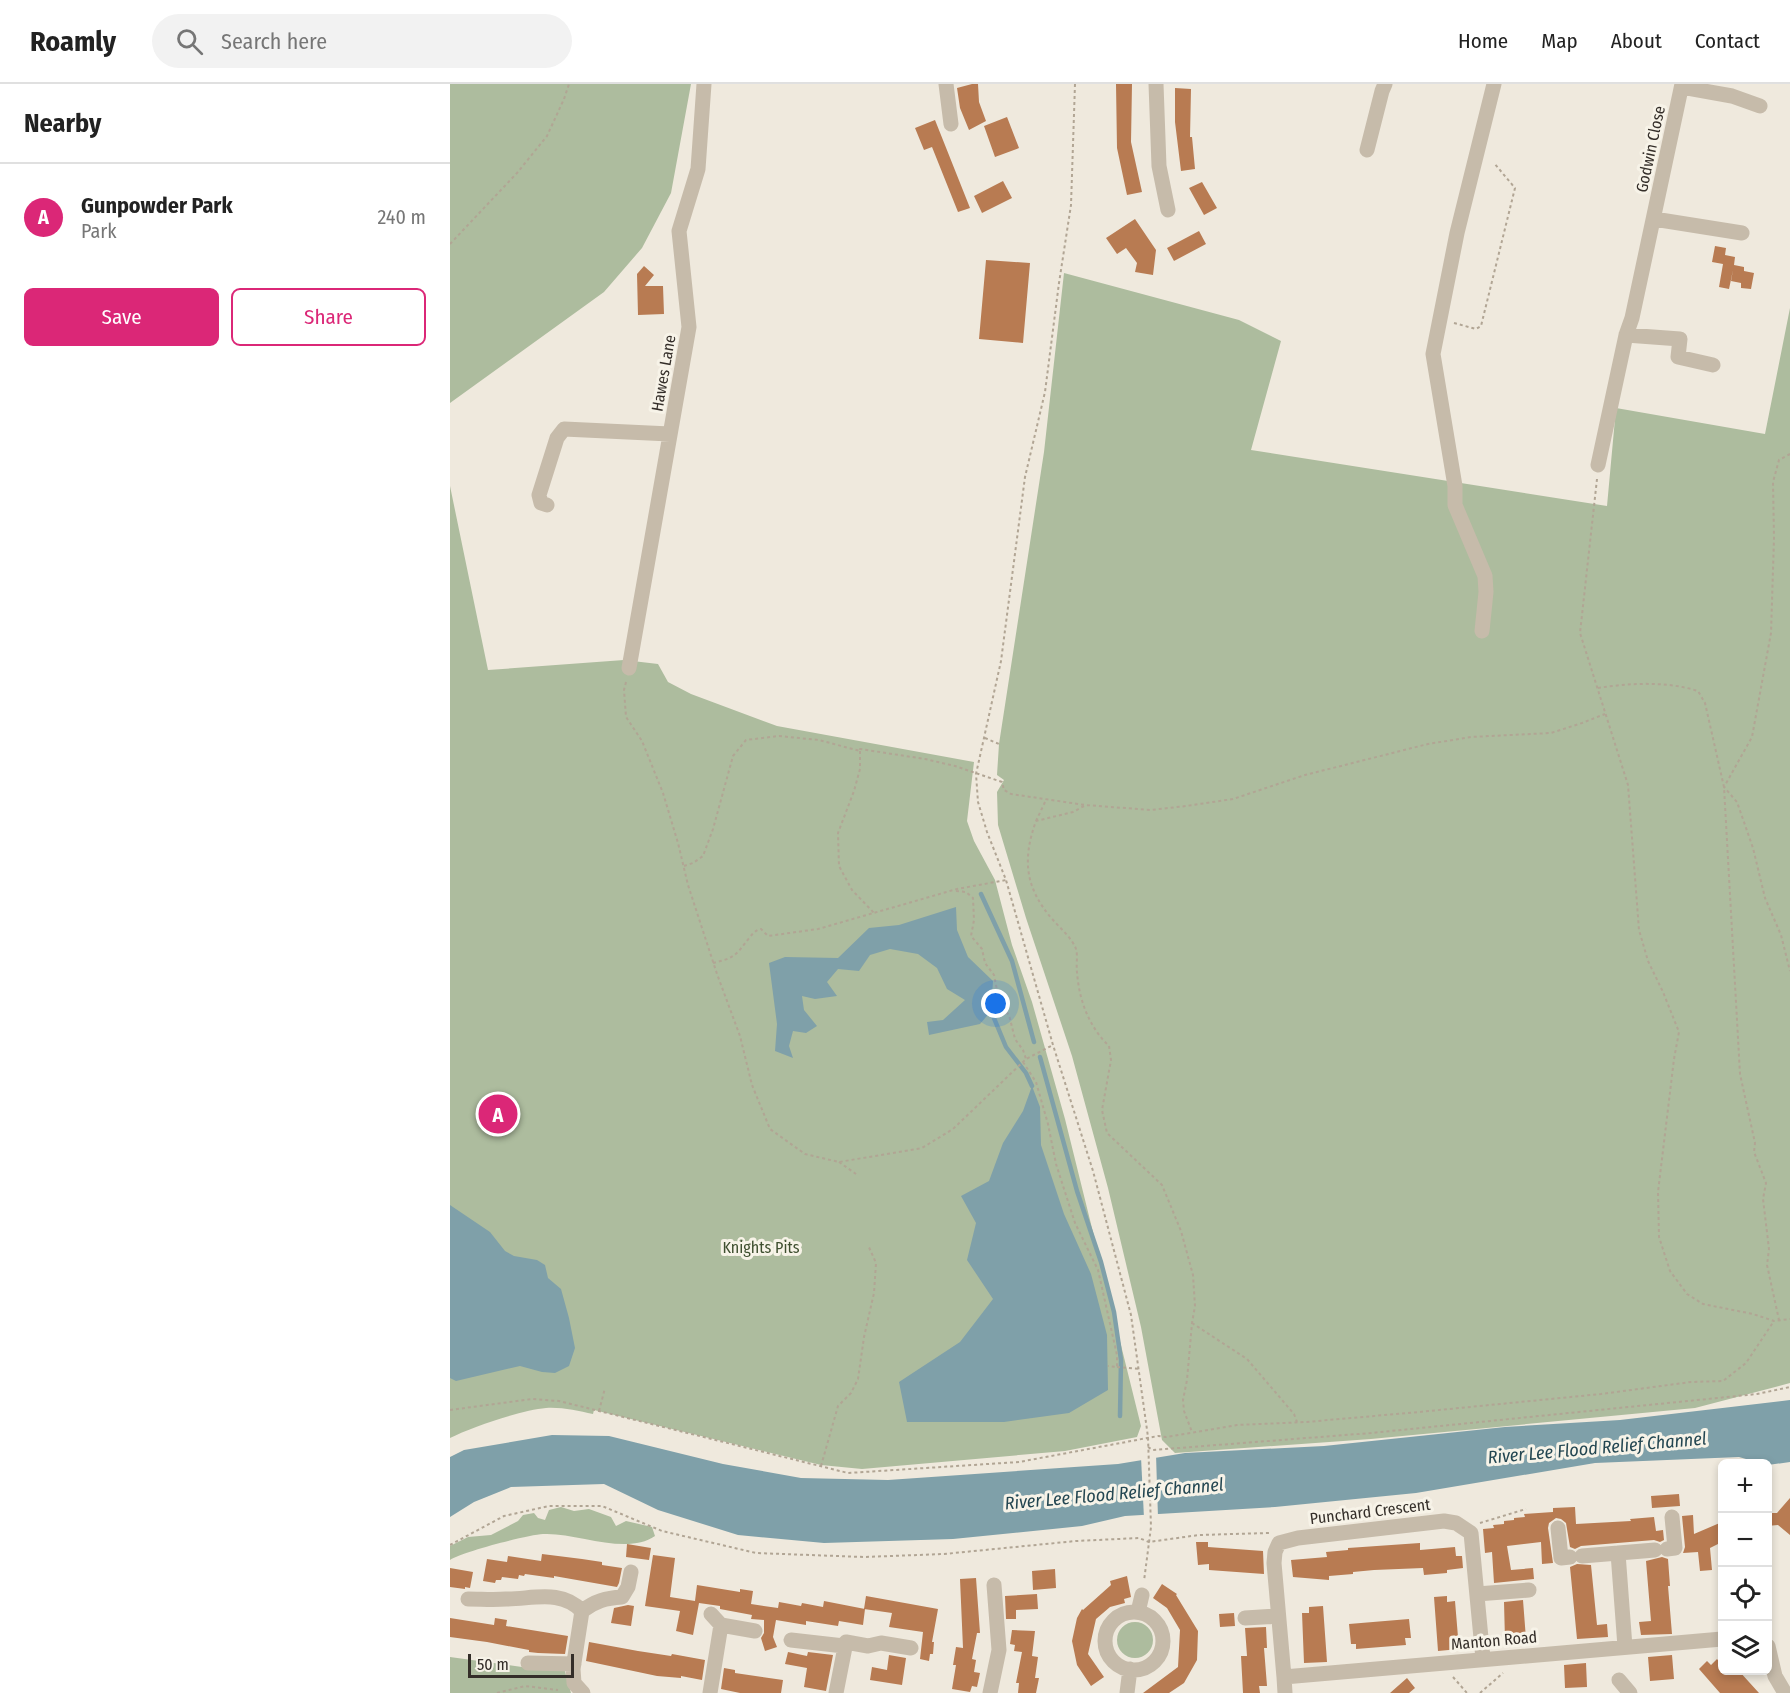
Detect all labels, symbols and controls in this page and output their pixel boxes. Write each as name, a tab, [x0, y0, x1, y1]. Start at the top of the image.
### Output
search box	[152, 14, 572, 68]
text: Roamly	[30, 25, 116, 58]
icon: search	[173, 25, 206, 58]
text: Search here	[221, 28, 327, 55]
text: Home	[1458, 28, 1508, 54]
text: Map	[1541, 28, 1578, 54]
text: About	[1611, 28, 1662, 54]
text: Contact	[1695, 28, 1760, 54]
street label: Godwin Close	[1632, 104, 1669, 194]
text: Nearby	[24, 108, 101, 139]
text: Gunpowder Park	[81, 192, 233, 219]
text: A	[38, 205, 49, 229]
text: 240 m	[377, 205, 426, 229]
text: Park	[81, 219, 117, 243]
button: Save	[24, 288, 219, 346]
button: Share	[231, 288, 426, 346]
street label: Hawes Lane	[647, 333, 680, 413]
your location	[981, 989, 1010, 1018]
pin: A	[478, 1092, 518, 1136]
park label: Knights Pits	[722, 1238, 800, 1257]
water label: River Lee Flood Relief Channel	[1487, 1427, 1708, 1469]
map controls	[1718, 1459, 1772, 1675]
button: +	[1718, 1459, 1772, 1513]
water label: River Lee Flood Relief Channel	[1004, 1473, 1225, 1515]
street label: Punchard Crescent	[1309, 1495, 1432, 1528]
button: −	[1718, 1513, 1772, 1567]
button: locate	[1718, 1567, 1772, 1621]
button: layers	[1718, 1621, 1772, 1675]
street label: Manton Road	[1450, 1627, 1538, 1654]
scale bar	[468, 1651, 574, 1678]
text: 50 m	[477, 1655, 509, 1674]

